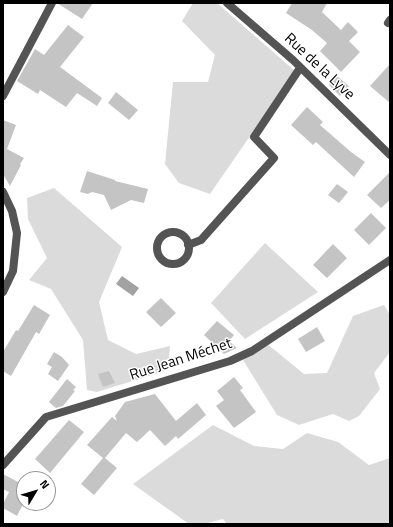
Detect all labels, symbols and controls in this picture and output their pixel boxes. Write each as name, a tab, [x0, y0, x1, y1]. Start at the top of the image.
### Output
street label: Rue de la Lyve	[280, 30, 358, 104]
street label: Rue Jean Méchet	[128, 335, 234, 385]
north arrow	[16, 471, 56, 511]
text: N	[36, 476, 53, 492]

